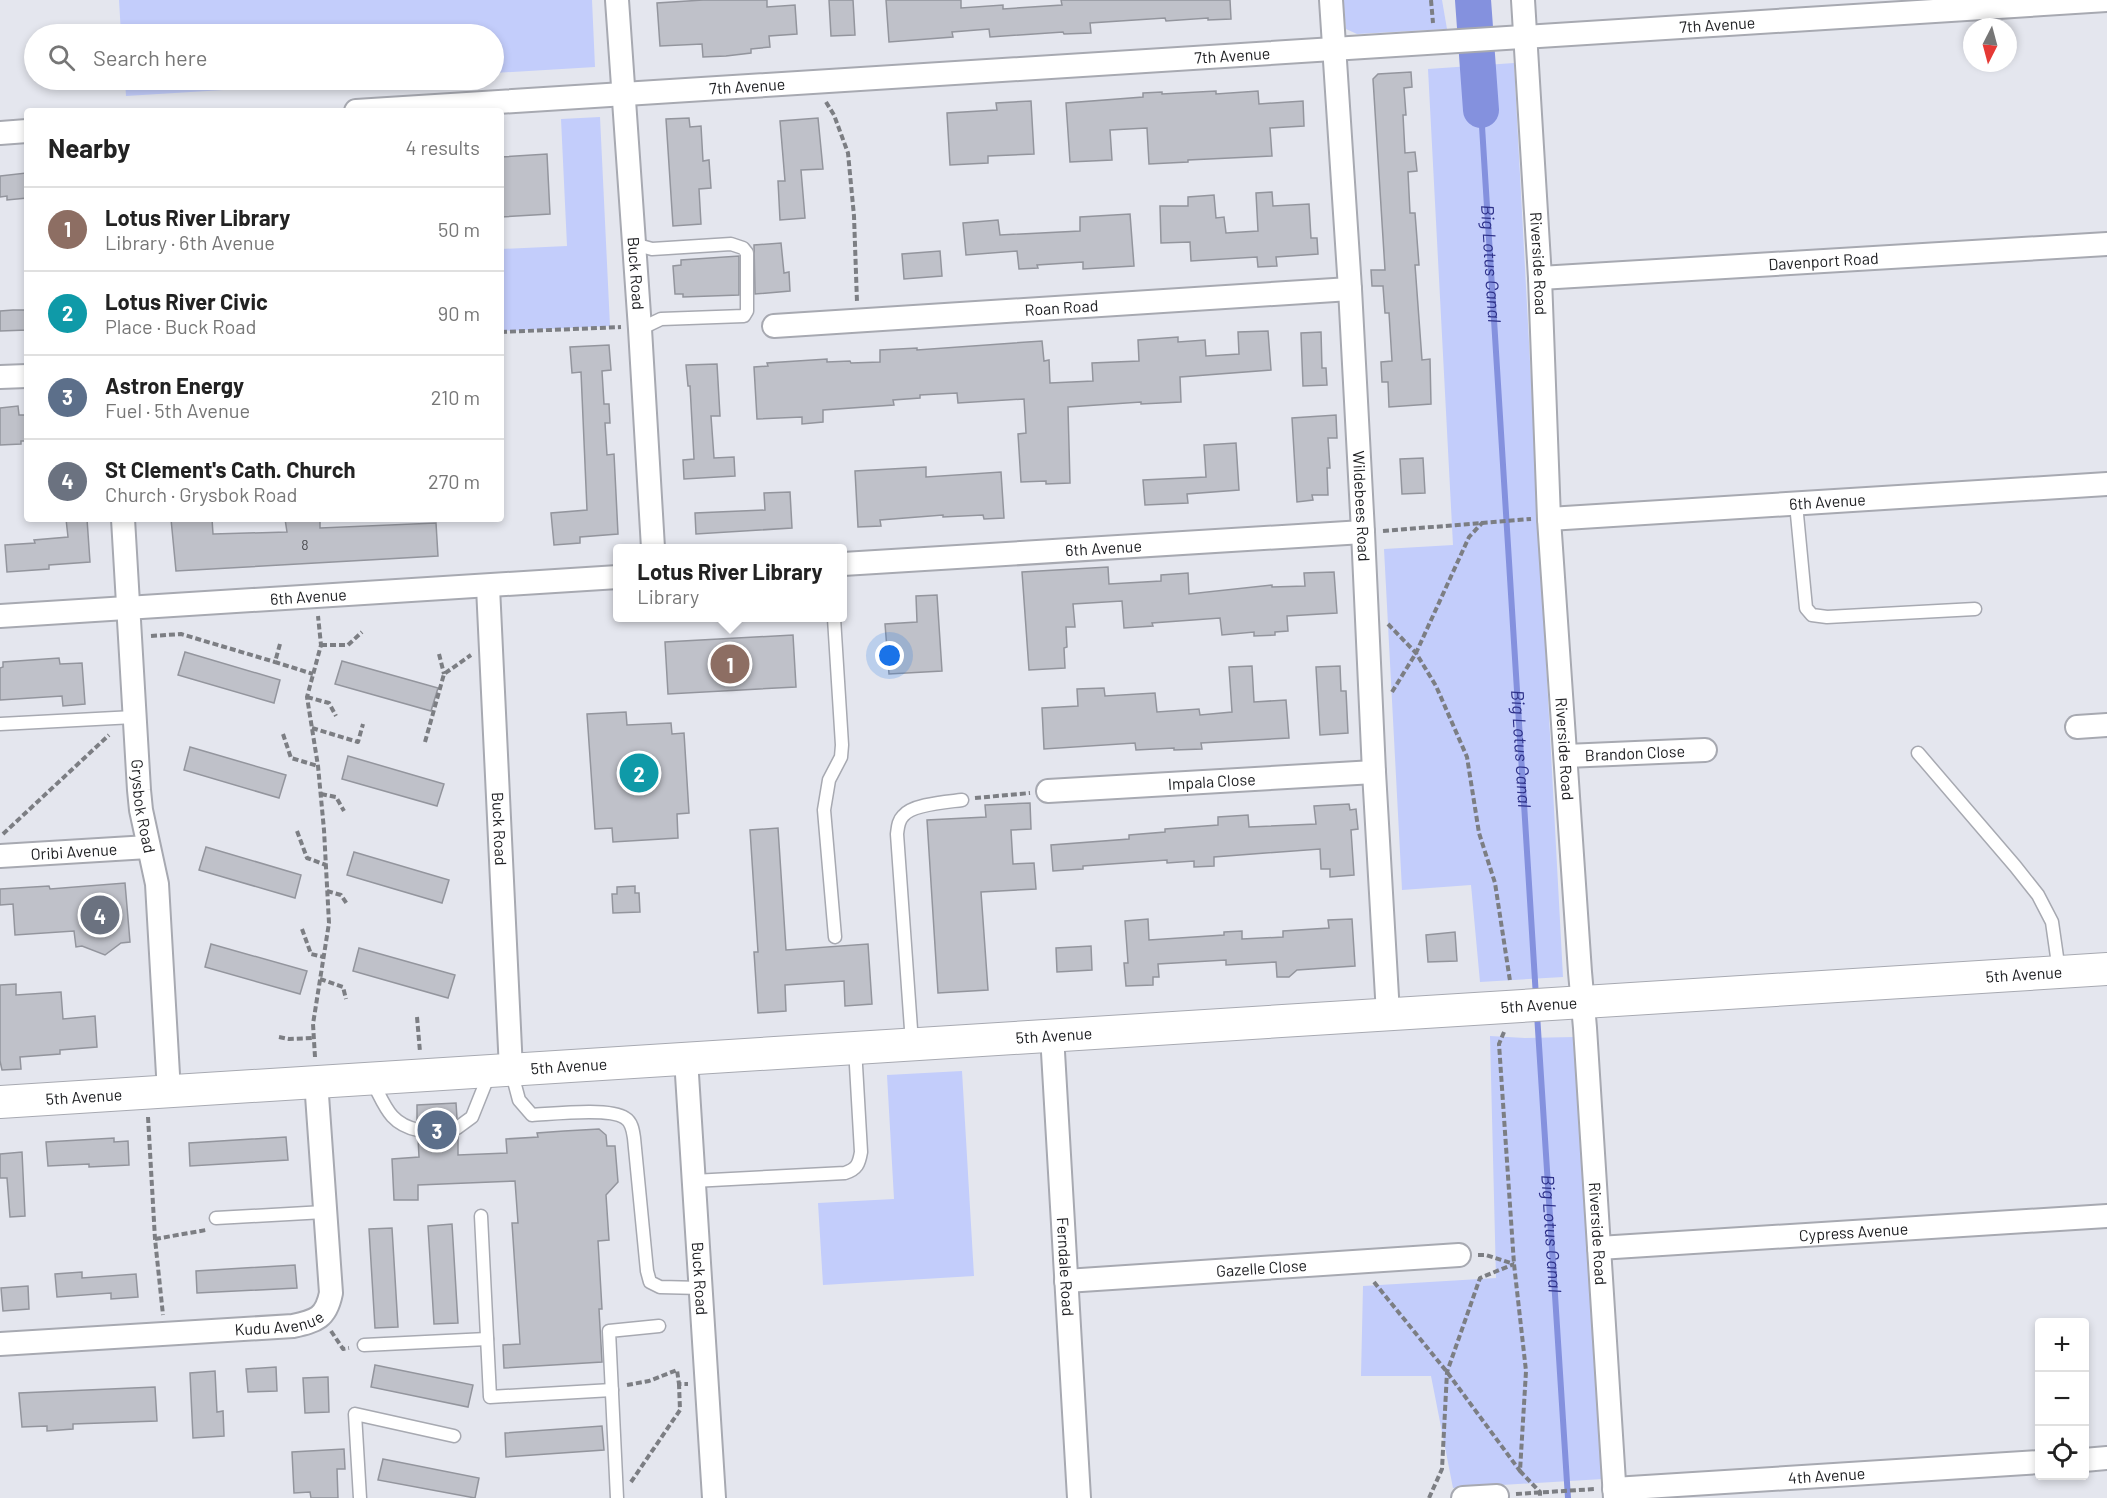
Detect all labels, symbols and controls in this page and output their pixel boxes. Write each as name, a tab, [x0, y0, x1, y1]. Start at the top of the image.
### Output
street label: 7th Avenue	[1679, 12, 1756, 36]
north arrow	[1963, 18, 2017, 72]
search box	[24, 24, 504, 90]
icon: search	[45, 41, 78, 74]
street label: 7th Avenue	[1194, 43, 1271, 67]
text: Search here	[93, 44, 207, 70]
street label: 7th Avenue	[709, 74, 786, 98]
text: Nearby	[48, 132, 130, 163]
text: 4 results	[405, 135, 480, 159]
text: Lotus River Library	[105, 204, 290, 230]
water label: Big Lotus Canal	[1477, 204, 1506, 323]
street label: Riverside Road	[1527, 211, 1551, 315]
text: 1	[64, 217, 71, 241]
text: 50 m	[438, 217, 480, 241]
text: Library · 6th Avenue	[105, 230, 275, 254]
street label: Buck Road	[625, 236, 649, 311]
street label: Davenport Road	[1768, 248, 1879, 273]
text: Lotus River Civic	[105, 288, 268, 314]
street label: Roan Road	[1024, 295, 1099, 319]
text: 2	[62, 301, 73, 325]
text: 90 m	[438, 301, 480, 325]
text: Place · Buck Road	[105, 314, 256, 338]
text: Astron Energy	[105, 372, 244, 398]
text: 3	[62, 385, 73, 409]
text: 210 m	[431, 385, 480, 409]
text: Fuel · 5th Avenue	[105, 398, 250, 422]
street label: Wildebees Road	[1350, 450, 1374, 562]
text: St Clement's Cath. Church	[105, 456, 356, 482]
text: 4	[61, 469, 74, 493]
text: 270 m	[428, 469, 480, 493]
text: Church · Grysbok Road	[105, 482, 297, 506]
street label: 6th Avenue	[1789, 489, 1866, 513]
house number: 8	[301, 536, 309, 553]
street label: 6th Avenue	[1065, 536, 1142, 559]
popup	[613, 544, 847, 622]
text: Lotus River Library	[637, 558, 823, 584]
street label: 6th Avenue	[269, 584, 347, 608]
text: Library	[637, 584, 699, 608]
your location	[875, 641, 904, 670]
pin: 1	[710, 642, 750, 686]
water label: Big Lotus Canal	[1507, 689, 1536, 808]
street label: Riverside Road	[1552, 697, 1578, 801]
street label: Brandon Close	[1584, 741, 1685, 764]
pin: 2	[620, 750, 658, 796]
street label: Grysbok Road	[128, 759, 160, 855]
street label: Impala Close	[1167, 769, 1256, 793]
street label: Buck Road	[489, 792, 511, 866]
street label: Oribi Avenue	[30, 839, 118, 863]
pin: 4	[80, 892, 120, 938]
street label: 5th Avenue	[1985, 962, 2063, 986]
street label: 5th Avenue	[1500, 992, 1578, 1016]
street label: 5th Avenue	[1015, 1023, 1093, 1047]
street label: 5th Avenue	[530, 1054, 608, 1077]
street label: 5th Avenue	[45, 1084, 123, 1108]
pin: 3	[418, 1108, 456, 1152]
water label: Big Lotus Canal	[1537, 1174, 1567, 1293]
street label: Riverside Road	[1586, 1181, 1611, 1286]
street label: Ferndale Road	[1054, 1217, 1078, 1317]
street label: Cypress Avenue	[1798, 1219, 1909, 1244]
street label: Buck Road	[689, 1241, 712, 1316]
street label: Gazelle Close	[1215, 1255, 1308, 1280]
street label: Kudu Avenue	[234, 1307, 327, 1339]
map controls	[2035, 1318, 2089, 1480]
button: +	[2035, 1318, 2089, 1372]
button: −	[2035, 1372, 2089, 1426]
button: locate	[2035, 1426, 2089, 1480]
street label: 4th Avenue	[1787, 1463, 1866, 1487]

